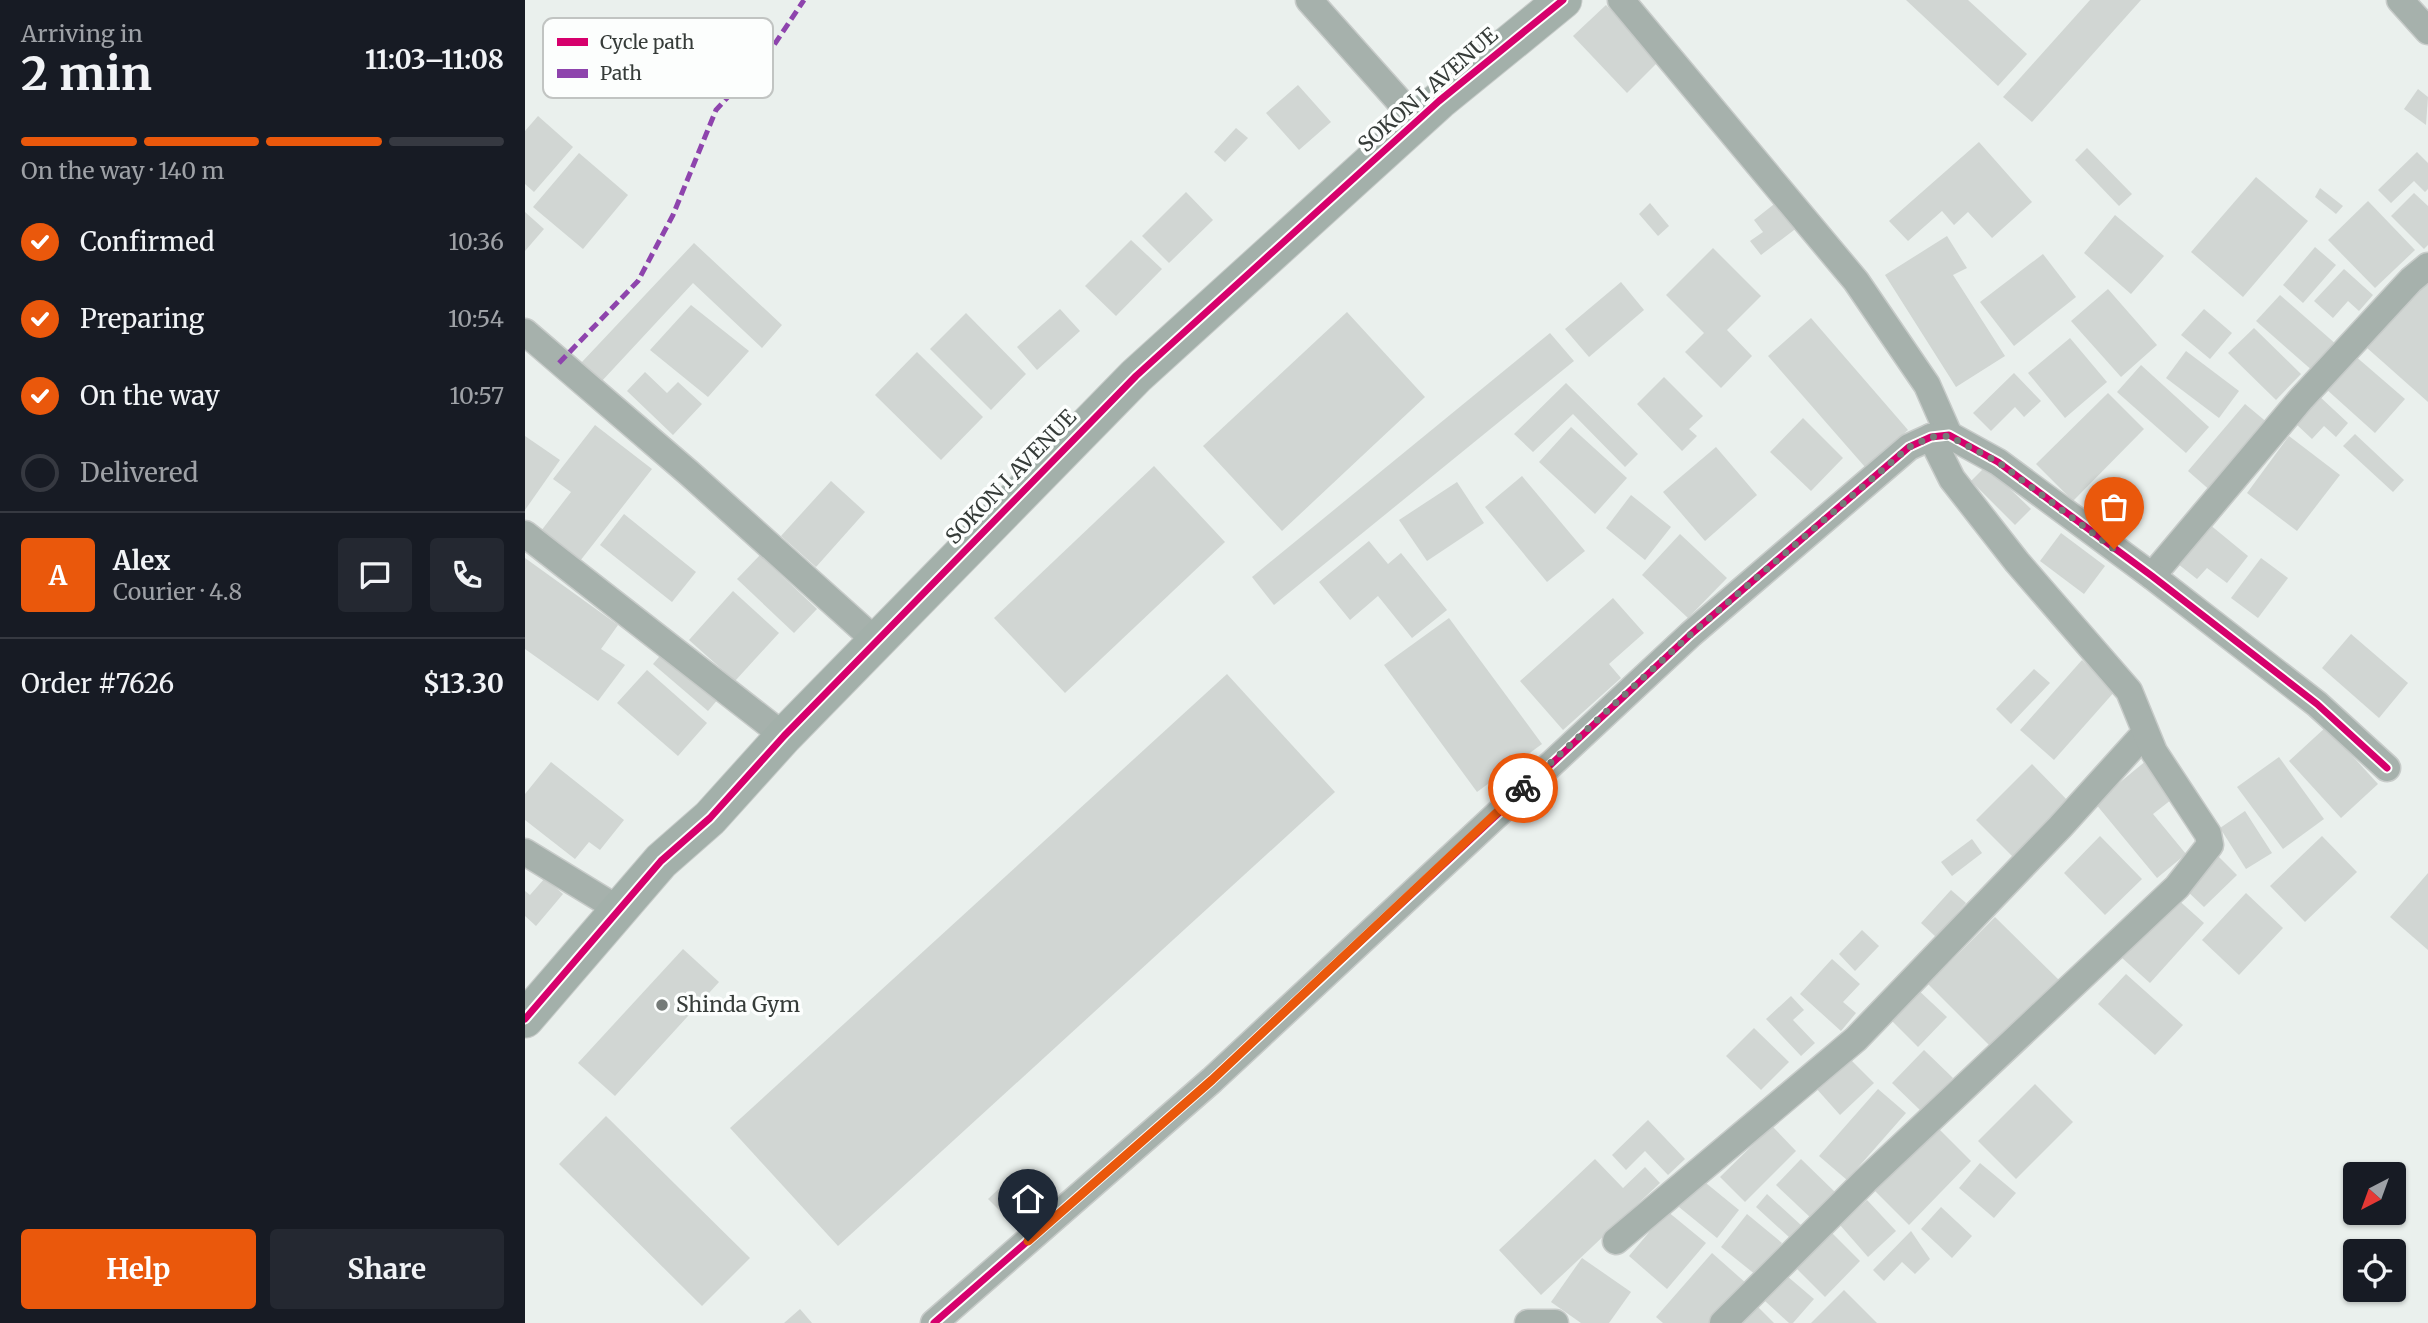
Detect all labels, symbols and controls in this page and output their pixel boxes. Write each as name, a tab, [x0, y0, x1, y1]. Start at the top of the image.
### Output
legend	[543, 18, 773, 98]
text: Arriving in	[21, 19, 143, 48]
street label: SOKON I AVENUE	[1352, 21, 1504, 158]
text: Cycle path	[600, 30, 695, 54]
text: 11:03–11:08	[365, 43, 504, 76]
text: 2 min	[21, 45, 152, 103]
text: Path	[600, 61, 642, 85]
text: On the way · 140 m	[21, 156, 224, 185]
icon: check	[21, 223, 59, 261]
text: Confirmed	[80, 225, 215, 258]
text: 10:36	[449, 227, 504, 256]
icon: check	[21, 300, 59, 338]
text: Preparing	[80, 302, 204, 335]
text: 10:54	[448, 304, 504, 333]
icon: check	[21, 377, 59, 415]
text: On the way	[80, 379, 220, 412]
text: 10:57	[450, 381, 504, 410]
street label: SOKON I AVENUE	[940, 403, 1082, 550]
text: Delivered	[80, 456, 199, 489]
pin	[2084, 477, 2144, 549]
icon: bag	[2095, 488, 2133, 526]
button: chat	[338, 538, 412, 612]
button: phone	[430, 538, 504, 612]
text: Alex	[113, 544, 170, 577]
text: A	[49, 559, 67, 592]
text: Courier · 4.8	[113, 577, 242, 606]
text: Order #7626	[21, 667, 174, 700]
text: $13.30	[423, 667, 504, 700]
courier	[1488, 753, 1558, 823]
icon: bike	[1504, 769, 1542, 807]
place label: Shinda Gym	[676, 991, 800, 1018]
marker: Shinda Gym	[654, 997, 670, 1013]
north arrow	[2343, 1162, 2406, 1225]
map controls	[2343, 1162, 2406, 1302]
pin	[998, 1169, 1058, 1241]
icon: home	[1009, 1180, 1047, 1218]
button: Help	[21, 1229, 256, 1309]
button: Share	[270, 1229, 504, 1309]
button: locate	[2343, 1239, 2406, 1302]

